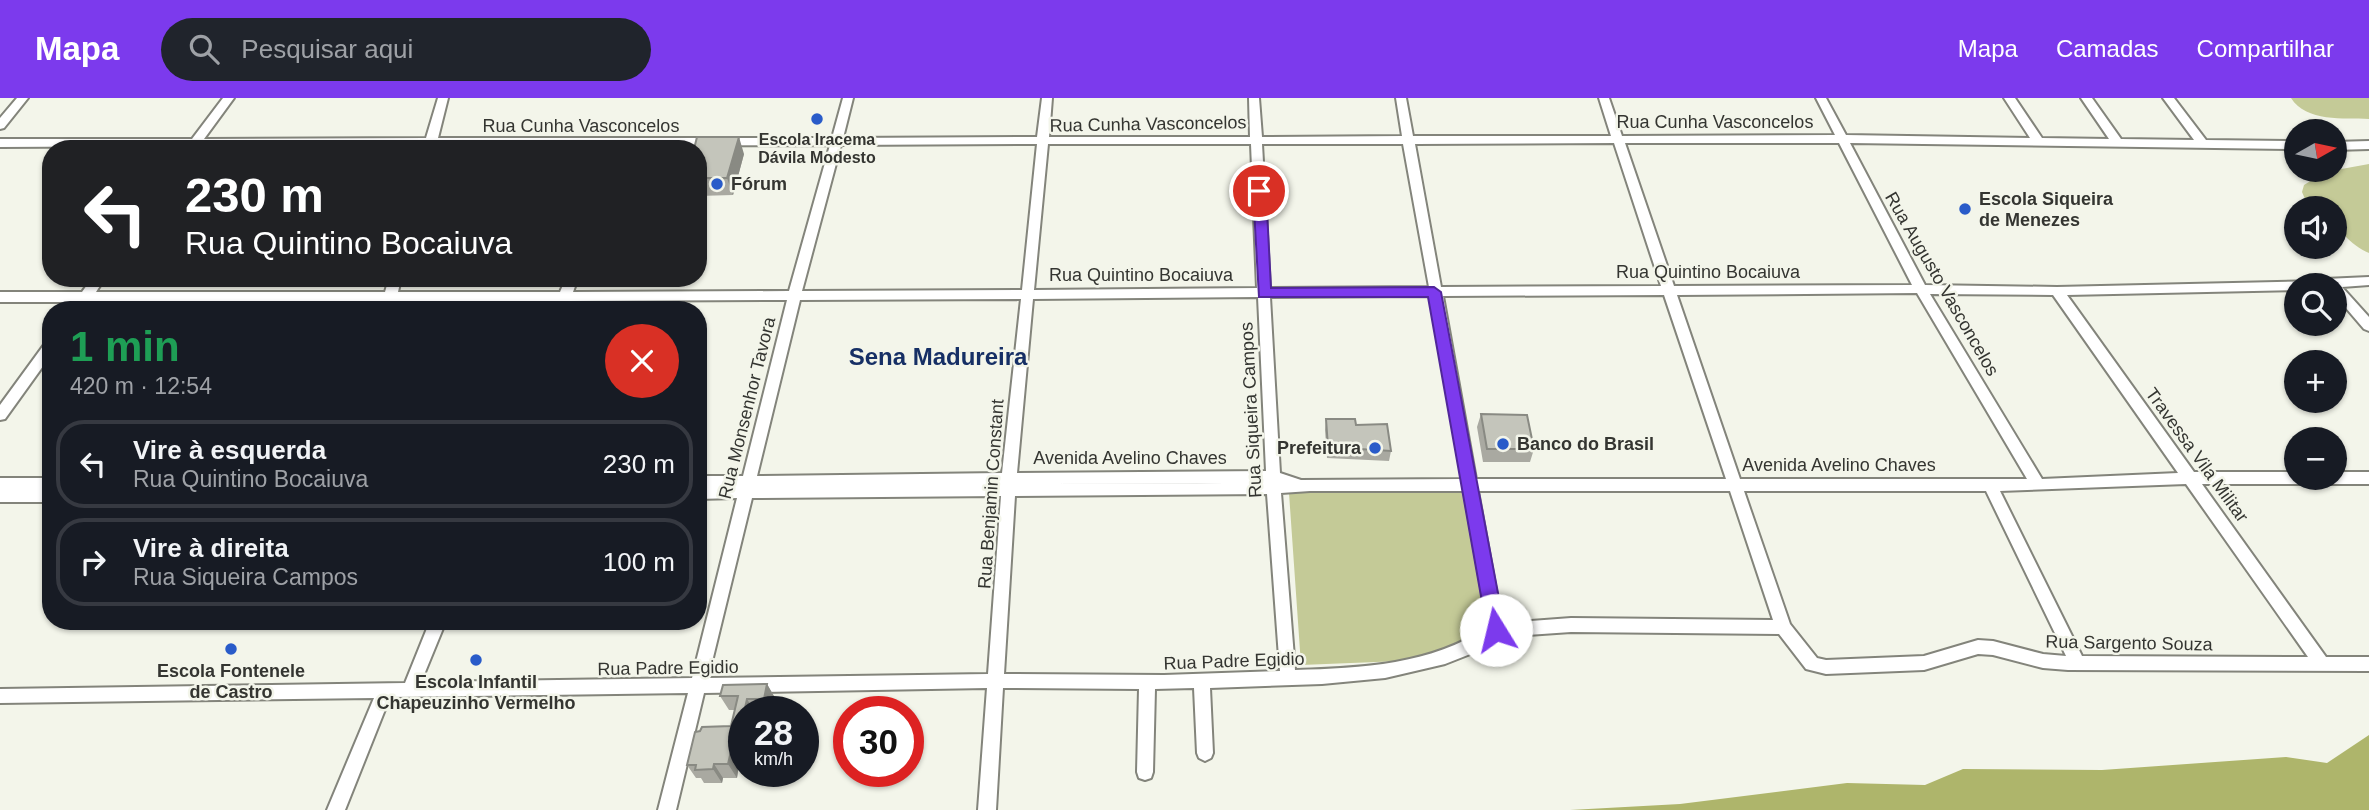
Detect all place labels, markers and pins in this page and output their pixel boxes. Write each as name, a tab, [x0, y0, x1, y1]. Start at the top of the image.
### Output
marker: Escola Iracema Dávila Modesto	[809, 111, 825, 127]
place label: Escola Iracema Dávila Modesto	[758, 131, 876, 166]
pin	[1229, 161, 1289, 221]
place label: Fórum	[731, 174, 787, 194]
marker: Fórum	[709, 176, 725, 192]
place label: Escola Siqueira de Menezes	[1979, 189, 2114, 230]
marker: Escola Siqueira de Menezes	[1957, 201, 1973, 217]
place label: Banco do Brasil	[1517, 434, 1654, 454]
marker: Banco do Brasil	[1495, 436, 1511, 452]
place label: Prefeitura	[1277, 438, 1362, 458]
marker: Prefeitura	[1367, 440, 1383, 456]
marker: Escola Fontenele de Castro	[223, 641, 239, 657]
marker: Escola Infantil Chapeuzinho Vermelho	[468, 652, 484, 668]
place label: Escola Fontenele de Castro	[157, 661, 305, 702]
place label: Escola Infantil Chapeuzinho Vermelho	[376, 672, 576, 713]

